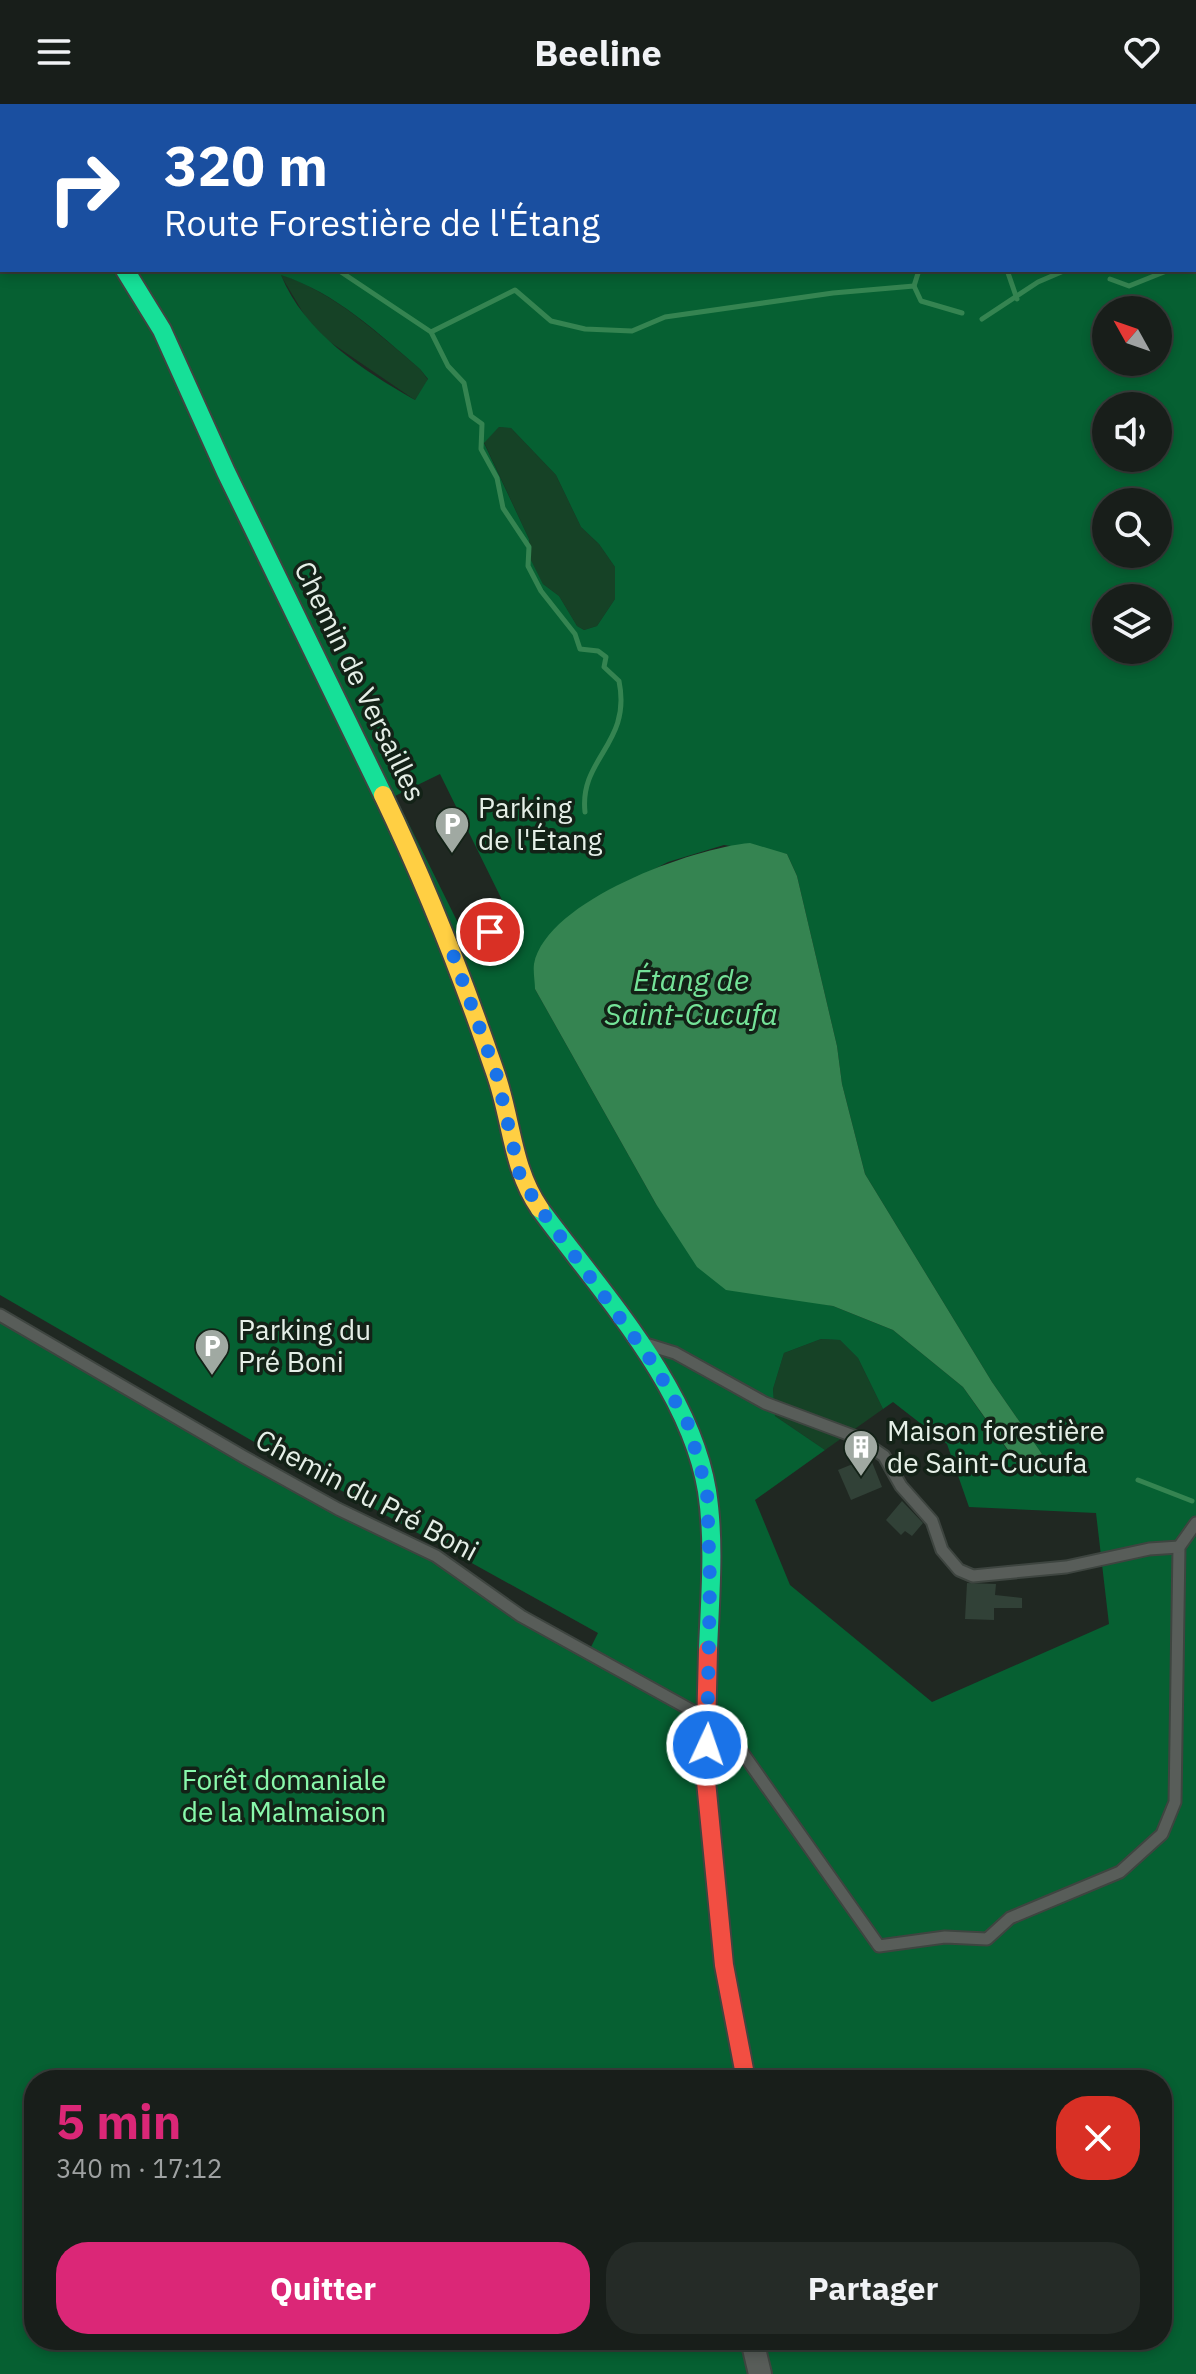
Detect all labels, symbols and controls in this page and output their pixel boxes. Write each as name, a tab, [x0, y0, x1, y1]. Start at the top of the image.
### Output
text: Beeline	[534, 29, 662, 76]
icon: menu	[32, 30, 76, 74]
icon: heart	[1120, 30, 1164, 74]
text: 320 m	[164, 129, 328, 201]
icon: right	[32, 136, 136, 240]
text: Route Forestière de l'Étang	[164, 199, 600, 246]
north arrow	[1092, 296, 1172, 376]
map controls	[1092, 296, 1172, 664]
button: sound	[1092, 392, 1172, 472]
button: search	[1092, 488, 1172, 568]
street label: Chemin de Versailles	[286, 555, 435, 807]
button: layers	[1092, 584, 1172, 664]
place label: Parking de l'Étang	[478, 789, 603, 858]
parking icon: Parking de l'Étang	[433, 805, 471, 855]
pin	[456, 898, 524, 966]
icon: arrive	[468, 910, 512, 954]
water label: Étang de Saint-Cucufa	[604, 960, 778, 1033]
place label: Parking du Pré Boni	[238, 1311, 371, 1380]
parking icon: Parking du Pré Boni	[193, 1327, 231, 1377]
place label: Maison forestière de Saint-Cucufa	[887, 1412, 1105, 1481]
street label: Chemin du Pré Boni	[249, 1420, 485, 1569]
building icon: Maison forestière de Saint-Cucufa	[842, 1428, 880, 1478]
position arrow	[665, 1703, 749, 1787]
park label: Forêt domaniale de la Malmaison	[182, 1761, 386, 1830]
text: 5 min	[56, 2090, 181, 2152]
button: close	[1056, 2096, 1140, 2180]
text: 340 m · 17:12	[56, 2151, 222, 2185]
button: Quitter	[56, 2242, 590, 2334]
button: Partager	[606, 2242, 1140, 2334]

